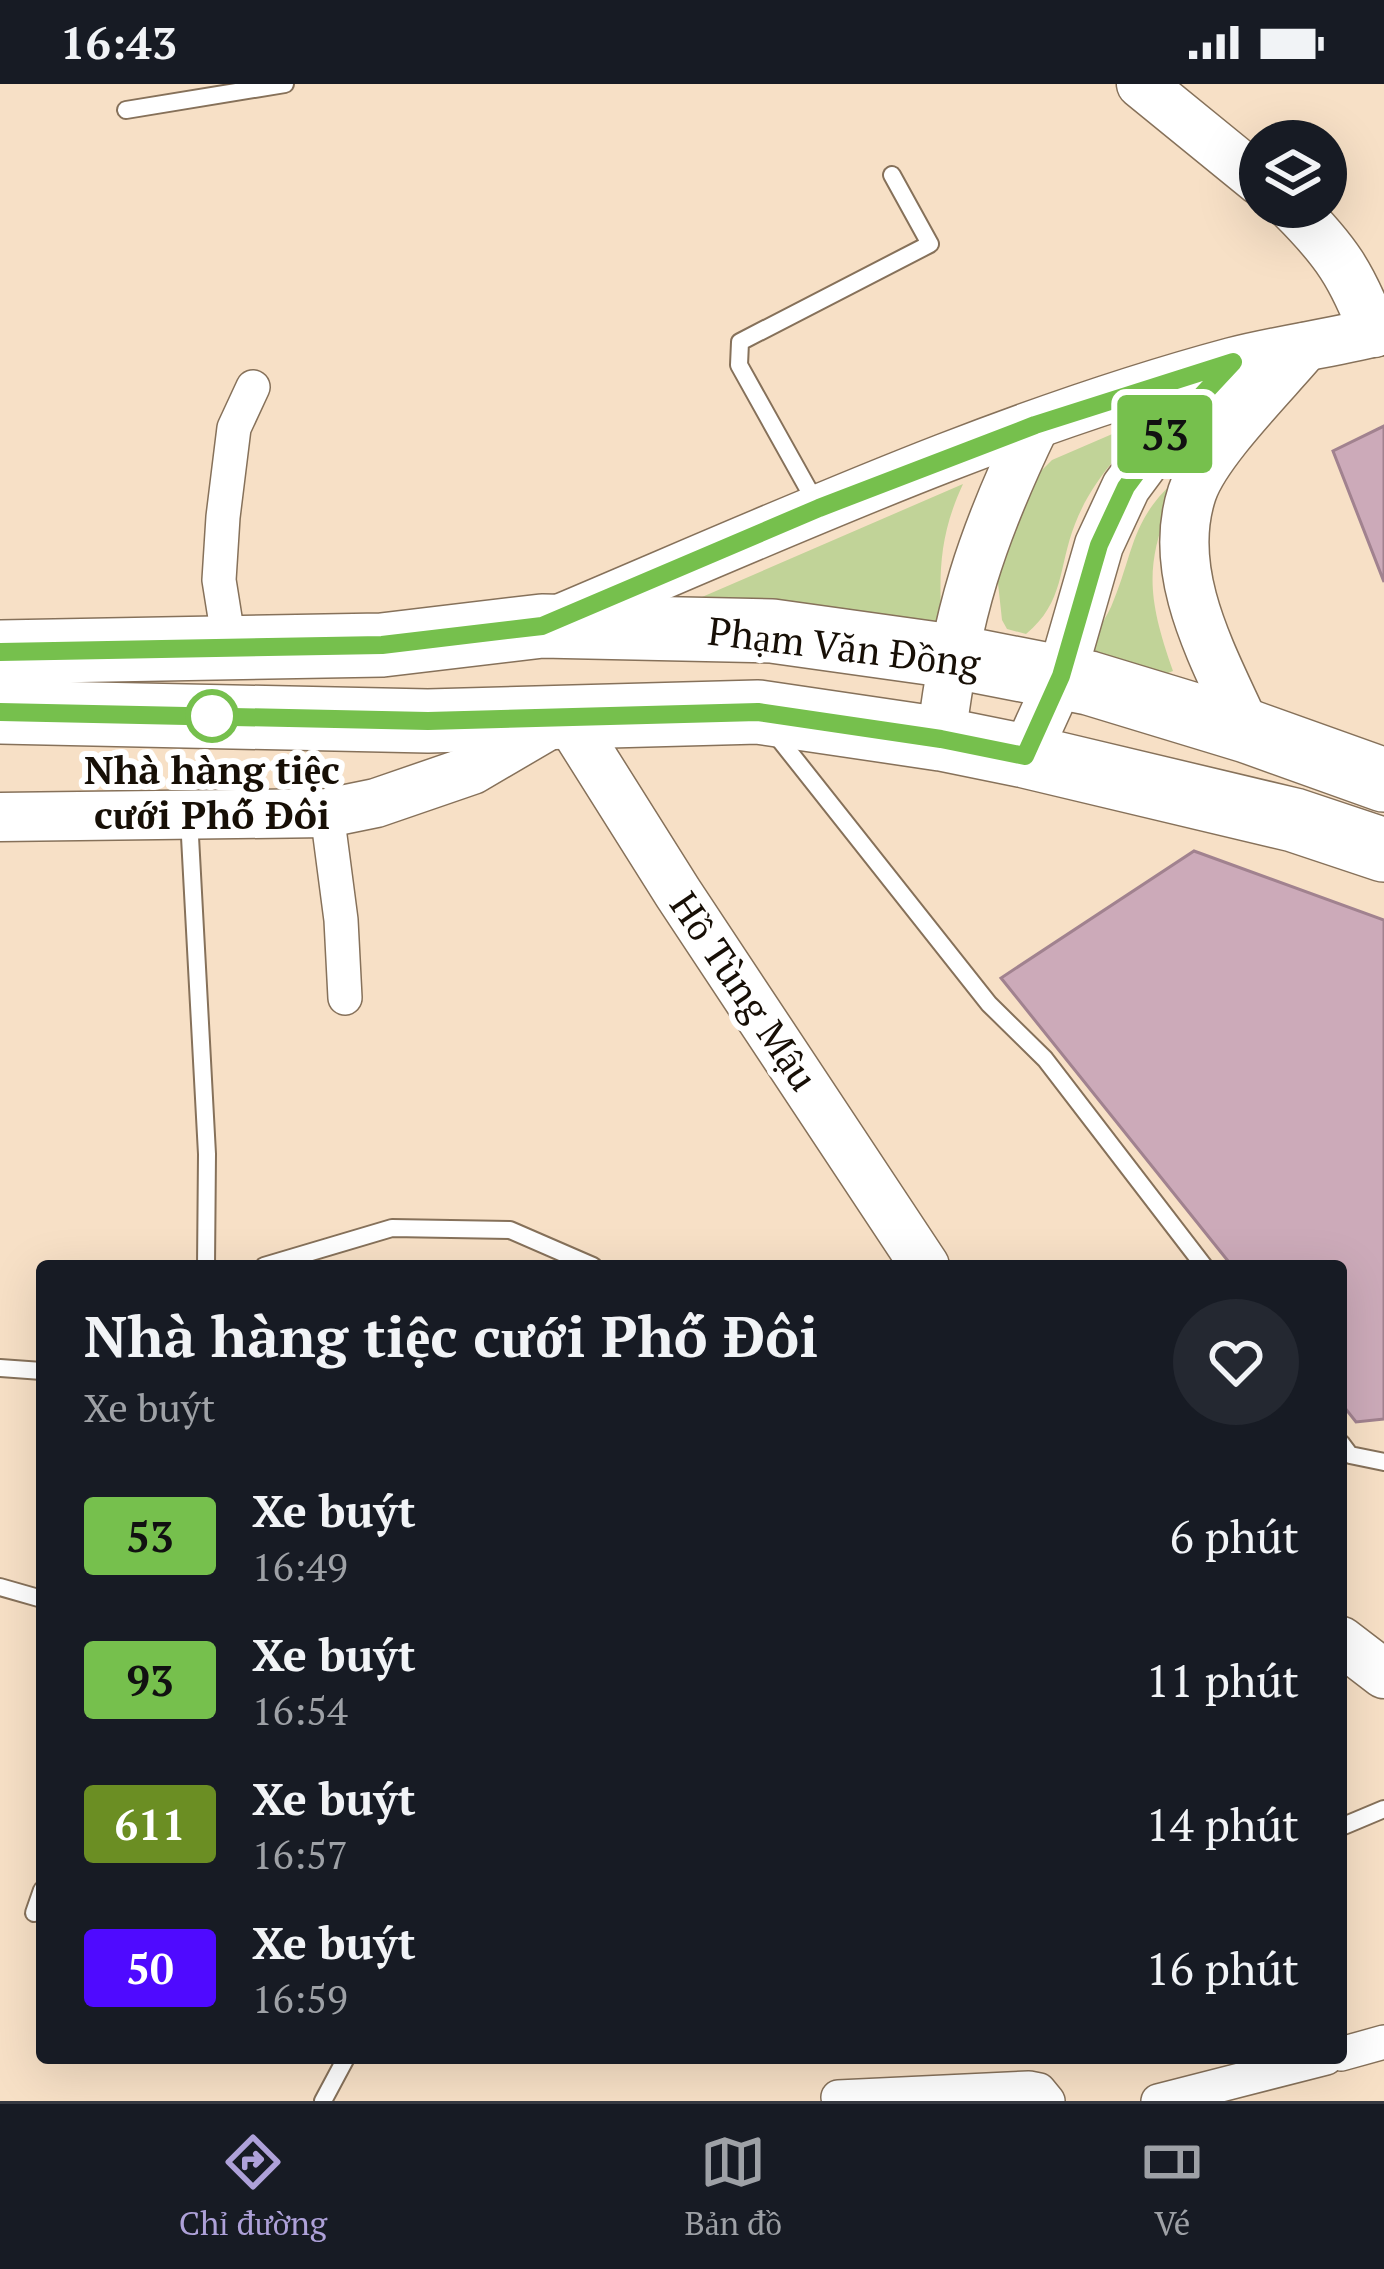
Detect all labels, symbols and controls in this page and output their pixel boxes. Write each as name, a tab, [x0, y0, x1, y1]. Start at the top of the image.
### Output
text: 16:43	[60, 12, 177, 72]
map controls	[1239, 120, 1347, 228]
button: layers	[1239, 120, 1347, 228]
line badge: 53	[1111, 395, 1219, 473]
text: 53	[1141, 406, 1189, 462]
street label: Phạm Văn Đồng	[705, 604, 984, 689]
marker: Nhà hàng tiệc cưới Phố Đôi	[187, 691, 237, 741]
place label: Nhà hàng tiệc cưới Phố Đôi	[84, 743, 340, 840]
street label: Hồ Tùng Mậu	[659, 881, 830, 1100]
text: Nhà hàng tiệc cưới Phố Đôi	[84, 1298, 818, 1373]
button: heart	[1173, 1299, 1299, 1425]
text: Xe buýt	[84, 1381, 215, 1433]
text: Xe buýt	[252, 1480, 416, 1540]
text: 6 phút	[1170, 1506, 1299, 1566]
text: 53	[126, 1508, 174, 1564]
text: 16:49	[252, 1540, 348, 1592]
text: Xe buýt	[252, 1624, 416, 1684]
text: 11 phút	[1146, 1650, 1299, 1710]
text: 93	[126, 1652, 174, 1708]
text: 16:54	[252, 1684, 348, 1736]
text: Xe buýt	[252, 1768, 416, 1828]
text: 14 phút	[1146, 1794, 1299, 1854]
text: 611	[114, 1796, 186, 1852]
text: 16:57	[252, 1828, 348, 1880]
text: Xe buýt	[252, 1912, 416, 1972]
text: 16 phút	[1146, 1938, 1299, 1998]
text: 50	[126, 1940, 174, 1996]
text: 16:59	[252, 1972, 348, 2024]
tab: Chỉ đường	[179, 2129, 327, 2244]
tab: Bản đồ	[685, 2129, 782, 2244]
tab: Vé	[1139, 2129, 1205, 2244]

